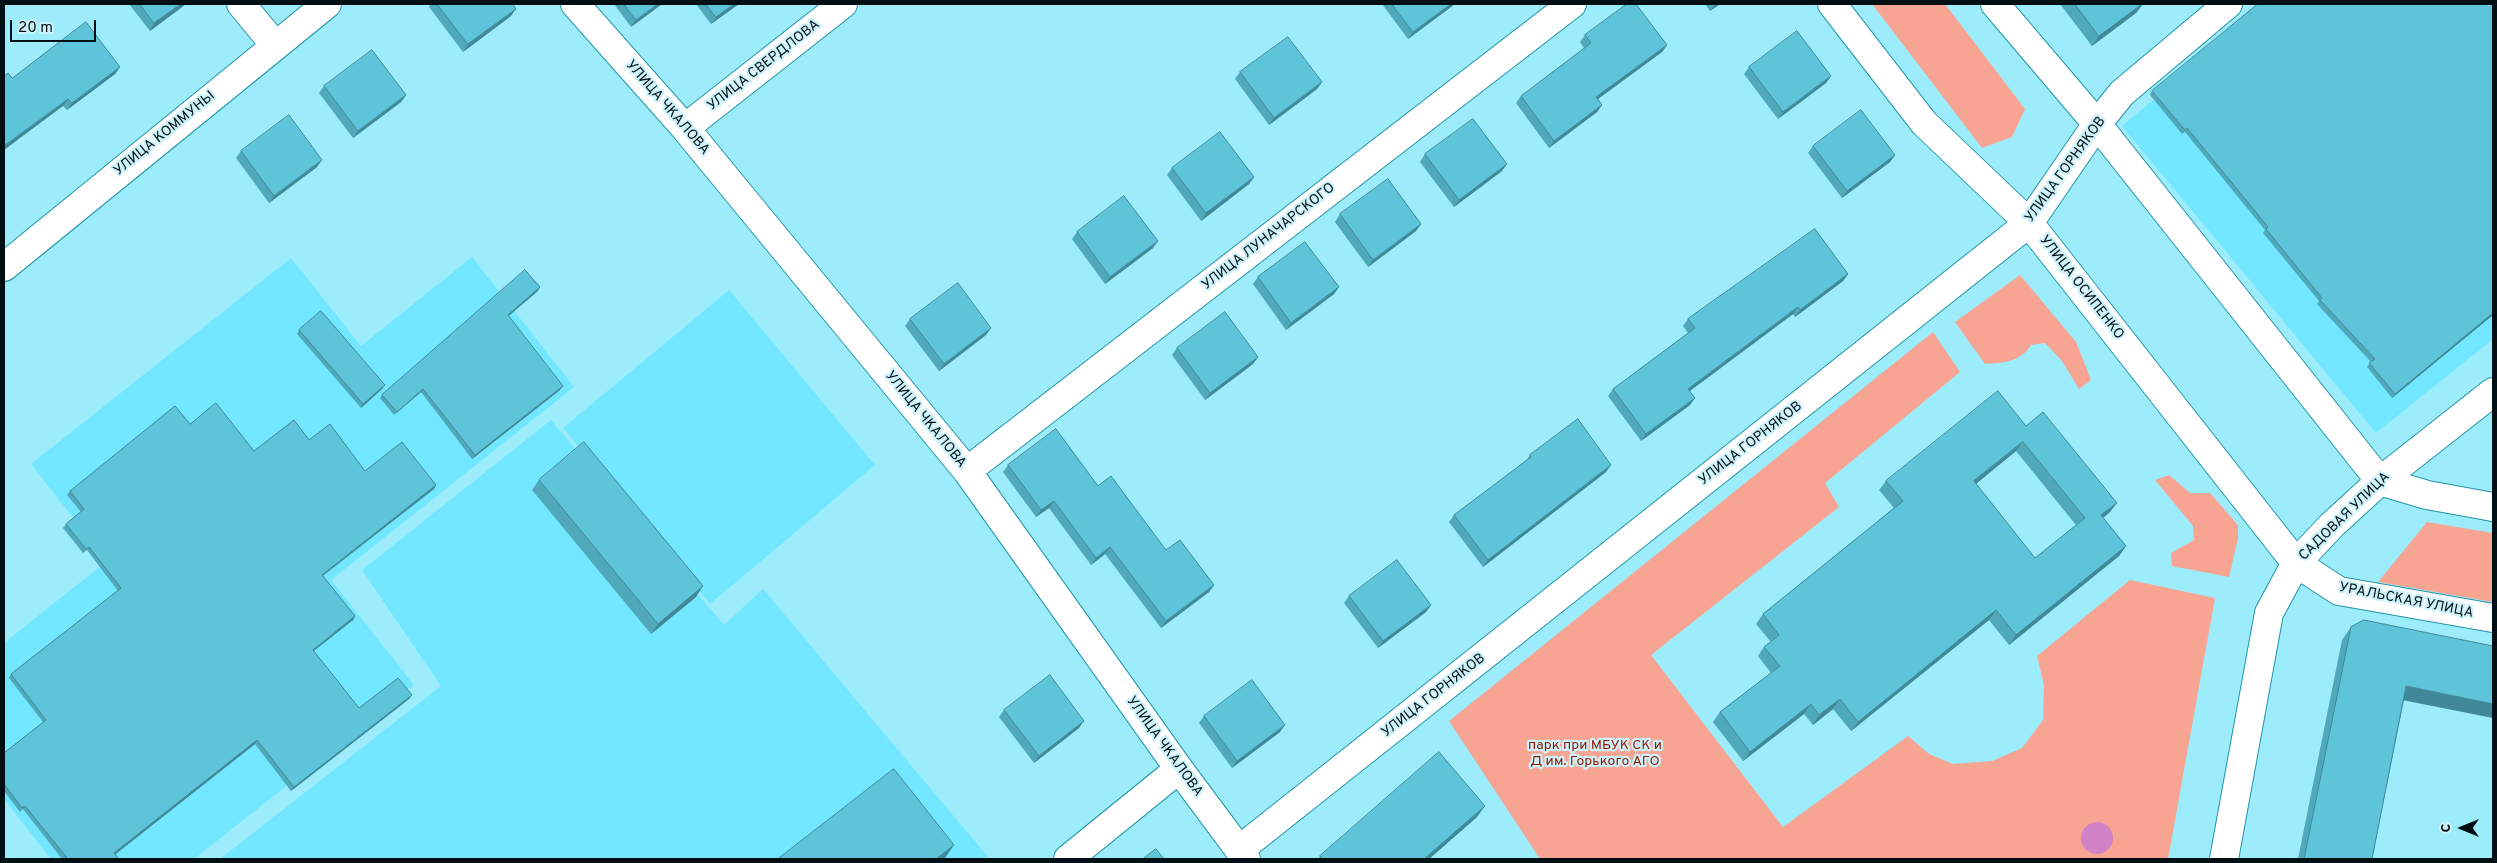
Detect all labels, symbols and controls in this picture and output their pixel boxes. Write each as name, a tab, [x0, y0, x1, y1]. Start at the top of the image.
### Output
scale bar	[12, 10, 99, 42]
street label: УЛИЦА СВЕРДЛОВА	[705, 17, 823, 115]
text: 20 m	[18, 19, 53, 38]
street label: УЛИЦА ЧКАЛОВА	[622, 57, 712, 159]
street label: УЛИЦА КОММУНЫ	[111, 88, 219, 180]
street label: УЛИЦА ГОРНЯКОВ	[2022, 114, 2110, 226]
street label: УЛИЦА ЛУНАЧАРСКОГО	[1199, 180, 1339, 294]
street label: УЛИЦА ОСИПЕНКО	[2035, 233, 2127, 343]
street label: УЛИЦА ЧКАЛОВА	[881, 368, 969, 472]
street label: УЛИЦА ГОРНЯКОВ	[1696, 398, 1806, 490]
street label: САДОВАЯ УЛИЦА	[2296, 469, 2394, 565]
street label: УРАЛЬСКАЯ УЛИЦА	[2337, 580, 2475, 622]
street label: УЛИЦА ГОРНЯКОВ	[1379, 650, 1489, 742]
street label: УЛИЦА ЧКАЛОВА	[1122, 694, 1206, 800]
park label: парк при МБУК СК и Д им. Горького АГО	[1528, 738, 1662, 770]
north arrow	[2437, 803, 2487, 853]
text: С	[2438, 824, 2455, 832]

